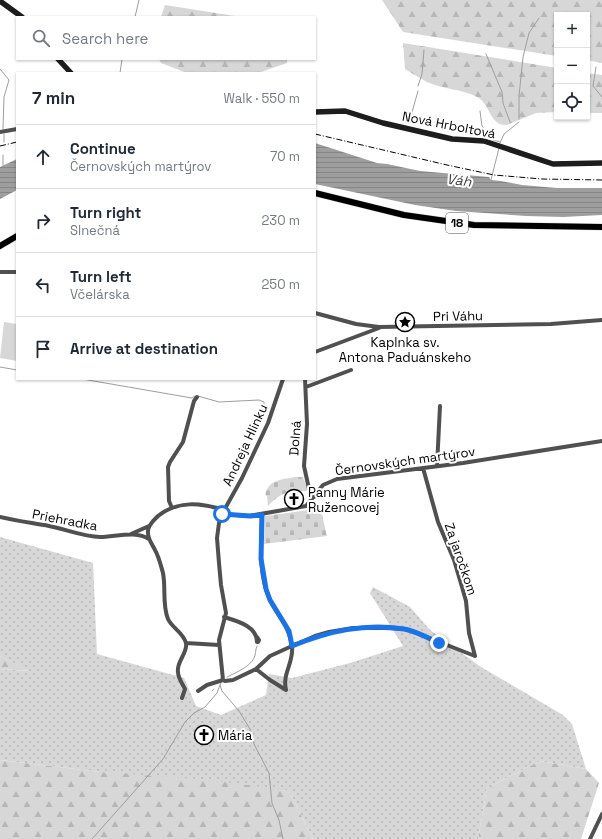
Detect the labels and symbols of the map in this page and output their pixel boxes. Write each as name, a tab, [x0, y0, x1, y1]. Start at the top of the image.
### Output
street label: Nová Hrboltová	[401, 108, 498, 142]
water label: Váh	[446, 170, 473, 190]
road number: 18	[446, 213, 468, 233]
street label: Pri Váhu	[433, 307, 483, 325]
place icon: Kaplnka sv. Antona Paduánskeho	[394, 311, 416, 333]
place label: Kaplnka sv. Antona Paduánskeho	[339, 334, 471, 366]
street label: Andreja Hlinku	[219, 401, 271, 489]
street label: Dolná	[285, 419, 305, 456]
street label: Černovských martýrov	[334, 443, 476, 479]
place label: Panny Márie Ružencovej	[308, 484, 385, 516]
church icon: Panny Márie Ružencovej	[283, 488, 305, 510]
street label: Priehradka	[31, 505, 100, 535]
route start	[213, 505, 231, 523]
street label: Za jaročkom	[441, 521, 481, 597]
route end	[430, 634, 448, 652]
church icon: Mária	[193, 724, 215, 746]
place label: Mária	[218, 727, 253, 744]

